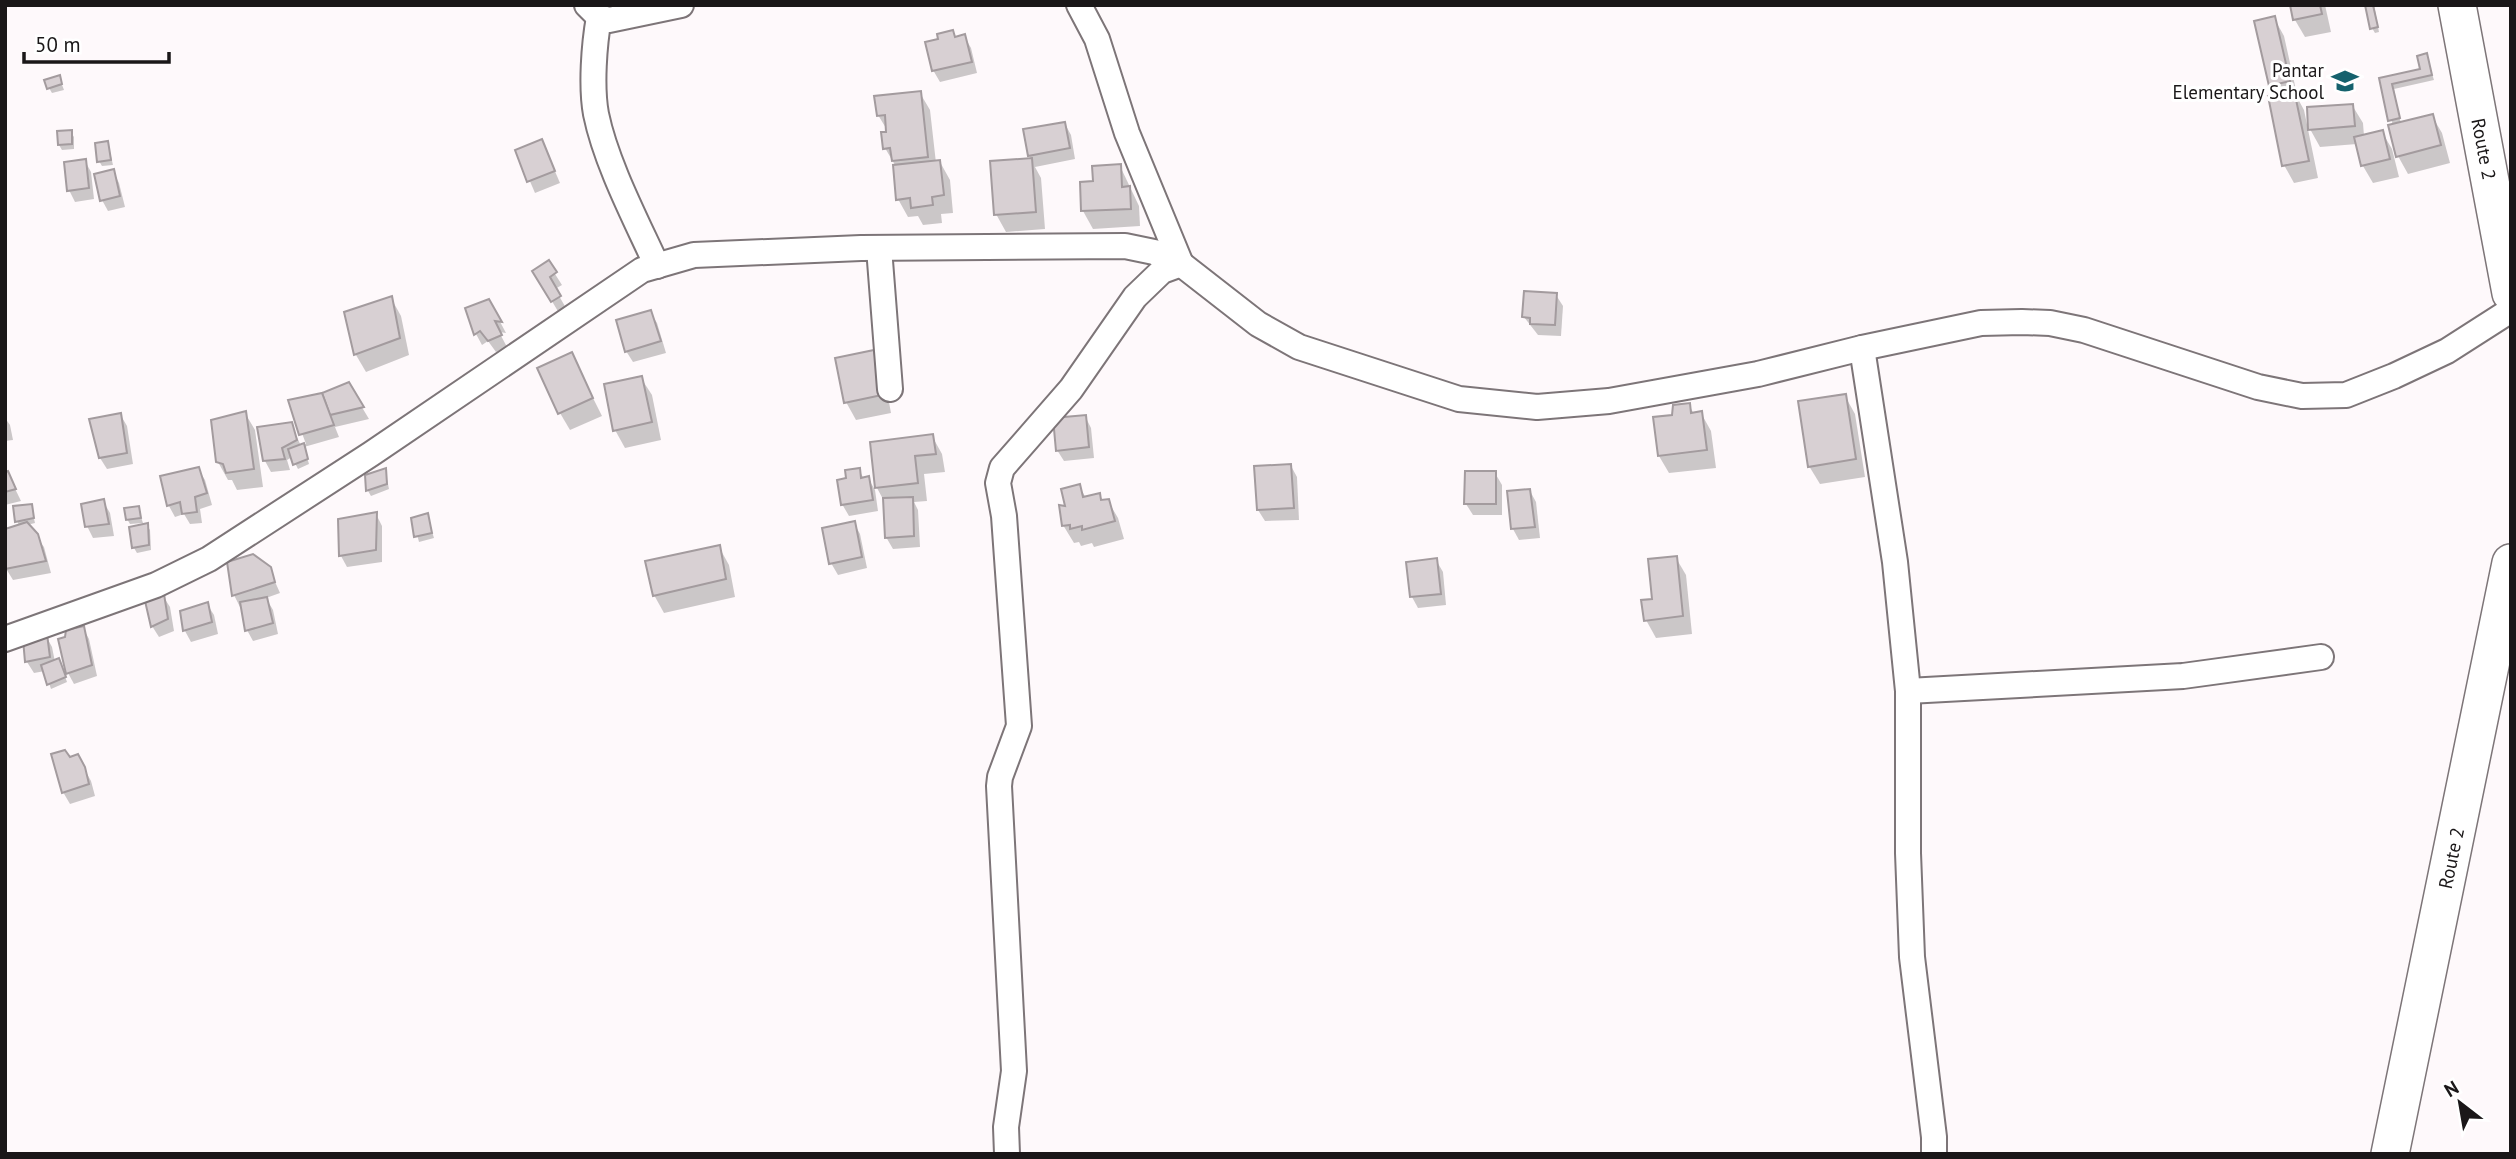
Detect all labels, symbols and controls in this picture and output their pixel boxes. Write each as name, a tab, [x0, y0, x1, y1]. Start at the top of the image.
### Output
scale bar	[24, 21, 170, 65]
text: 50 m	[35, 31, 81, 58]
place label: Pantar Elementary School	[2173, 58, 2325, 104]
school or university icon: Pantar Elementary School	[2330, 66, 2360, 96]
street label: Route 2	[2466, 116, 2502, 182]
street label: Route 2	[2433, 825, 2469, 891]
north arrow	[2425, 1068, 2495, 1138]
text: N	[2440, 1075, 2463, 1102]

